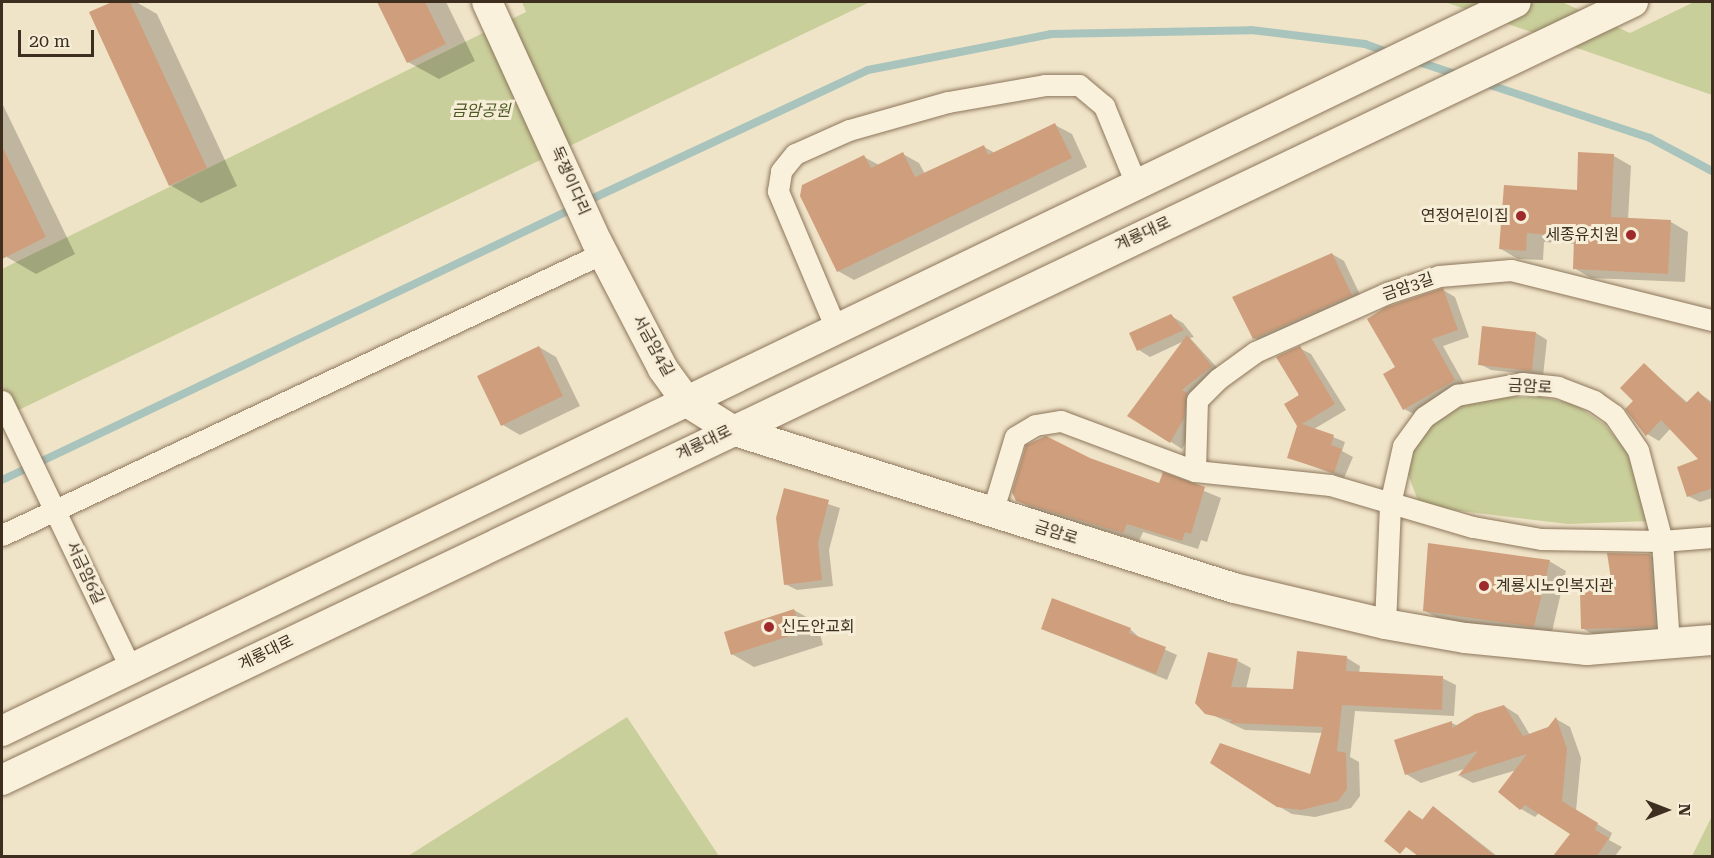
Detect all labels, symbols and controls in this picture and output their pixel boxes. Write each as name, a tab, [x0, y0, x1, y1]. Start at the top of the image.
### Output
scale bar	[21, 18, 98, 56]
text: 20 m	[29, 30, 70, 51]
park label: 금암공원	[452, 101, 510, 121]
street label: 독쟁이다리	[546, 143, 594, 219]
place label: 연정어린이집	[1421, 206, 1509, 226]
marker: 연정어린이집	[1514, 209, 1528, 223]
street label: 계룡대로	[1112, 213, 1174, 255]
place label: 세종유치원	[1545, 225, 1619, 245]
marker: 세종유치원	[1624, 228, 1638, 242]
street label: 금암3길	[1380, 269, 1436, 305]
street label: 서금암4길	[628, 312, 678, 380]
street label: 금암로	[1507, 376, 1553, 398]
street label: 계룡대로	[673, 421, 735, 465]
street label: 금암로	[1032, 517, 1080, 549]
street label: 서금암6길	[62, 538, 108, 608]
place label: 계룡시노인복지관	[1496, 576, 1614, 596]
marker: 계룡시노인복지관	[1477, 579, 1491, 593]
place label: 신도안교회	[781, 617, 855, 637]
marker: 신도안교회	[762, 620, 776, 634]
street label: 계룡대로	[235, 631, 297, 675]
north arrow	[1636, 780, 1696, 840]
text: N	[1675, 804, 1694, 816]

